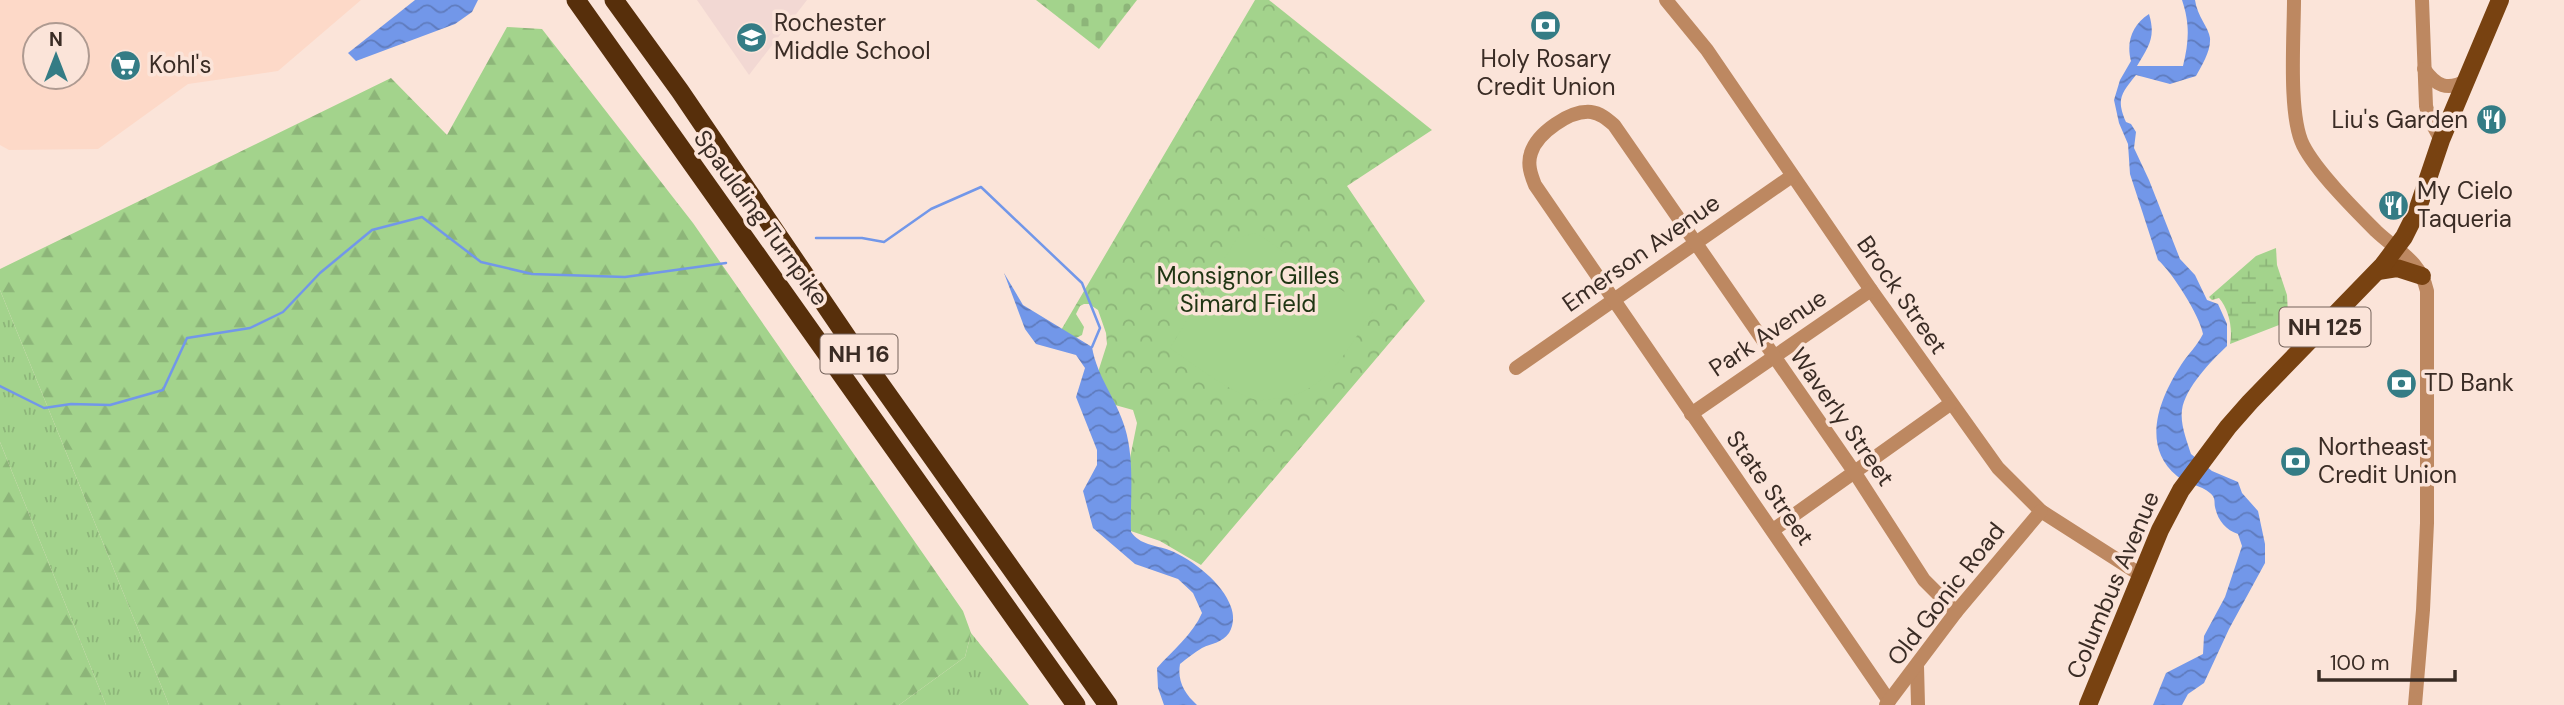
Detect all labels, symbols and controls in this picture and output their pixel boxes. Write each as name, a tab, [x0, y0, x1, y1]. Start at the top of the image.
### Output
place label: Rochester Middle School	[774, 7, 931, 66]
bank icon: Holy Rosary Credit Union	[1529, 8, 1563, 42]
school or university icon: Rochester Middle School	[734, 20, 768, 54]
north arrow	[21, 21, 91, 91]
text: N	[49, 27, 63, 52]
place label: Holy Rosary Credit Union	[1476, 43, 1616, 102]
supermarket icon: Kohl's	[109, 48, 143, 82]
place label: Kohl's	[149, 49, 211, 80]
restaurant icon: Liu's Garden	[2474, 103, 2508, 137]
place label: Liu's Garden	[2331, 104, 2468, 135]
street label: Spaulding Turnpike	[687, 124, 836, 312]
place label: My Cielo Taqueria	[2417, 175, 2513, 234]
street label: Emerson Avenue	[1556, 187, 1726, 318]
restaurant icon: My Cielo Taqueria	[2377, 188, 2411, 222]
street label: Brock Street	[1850, 230, 1954, 360]
park label: Monsignor Gilles Simard Field	[1157, 260, 1340, 319]
street label: Park Avenue	[1703, 282, 1832, 383]
road number: NH 125	[2280, 308, 2370, 346]
road number: NH 16	[820, 334, 898, 374]
street label: Waverly Street	[1783, 341, 1902, 492]
bank icon: TD Bank	[2384, 366, 2418, 400]
place label: TD Bank	[2424, 367, 2514, 398]
street label: State Street	[1720, 424, 1821, 551]
place label: Northeast Credit Union	[2318, 431, 2457, 490]
bank icon: Northeast Credit Union	[2278, 444, 2312, 478]
street label: Columbus Avenue	[2059, 486, 2166, 683]
street label: Old Gonic Road	[1880, 516, 2011, 672]
scale bar	[2319, 638, 2456, 682]
text: 100 m	[2330, 649, 2390, 677]

